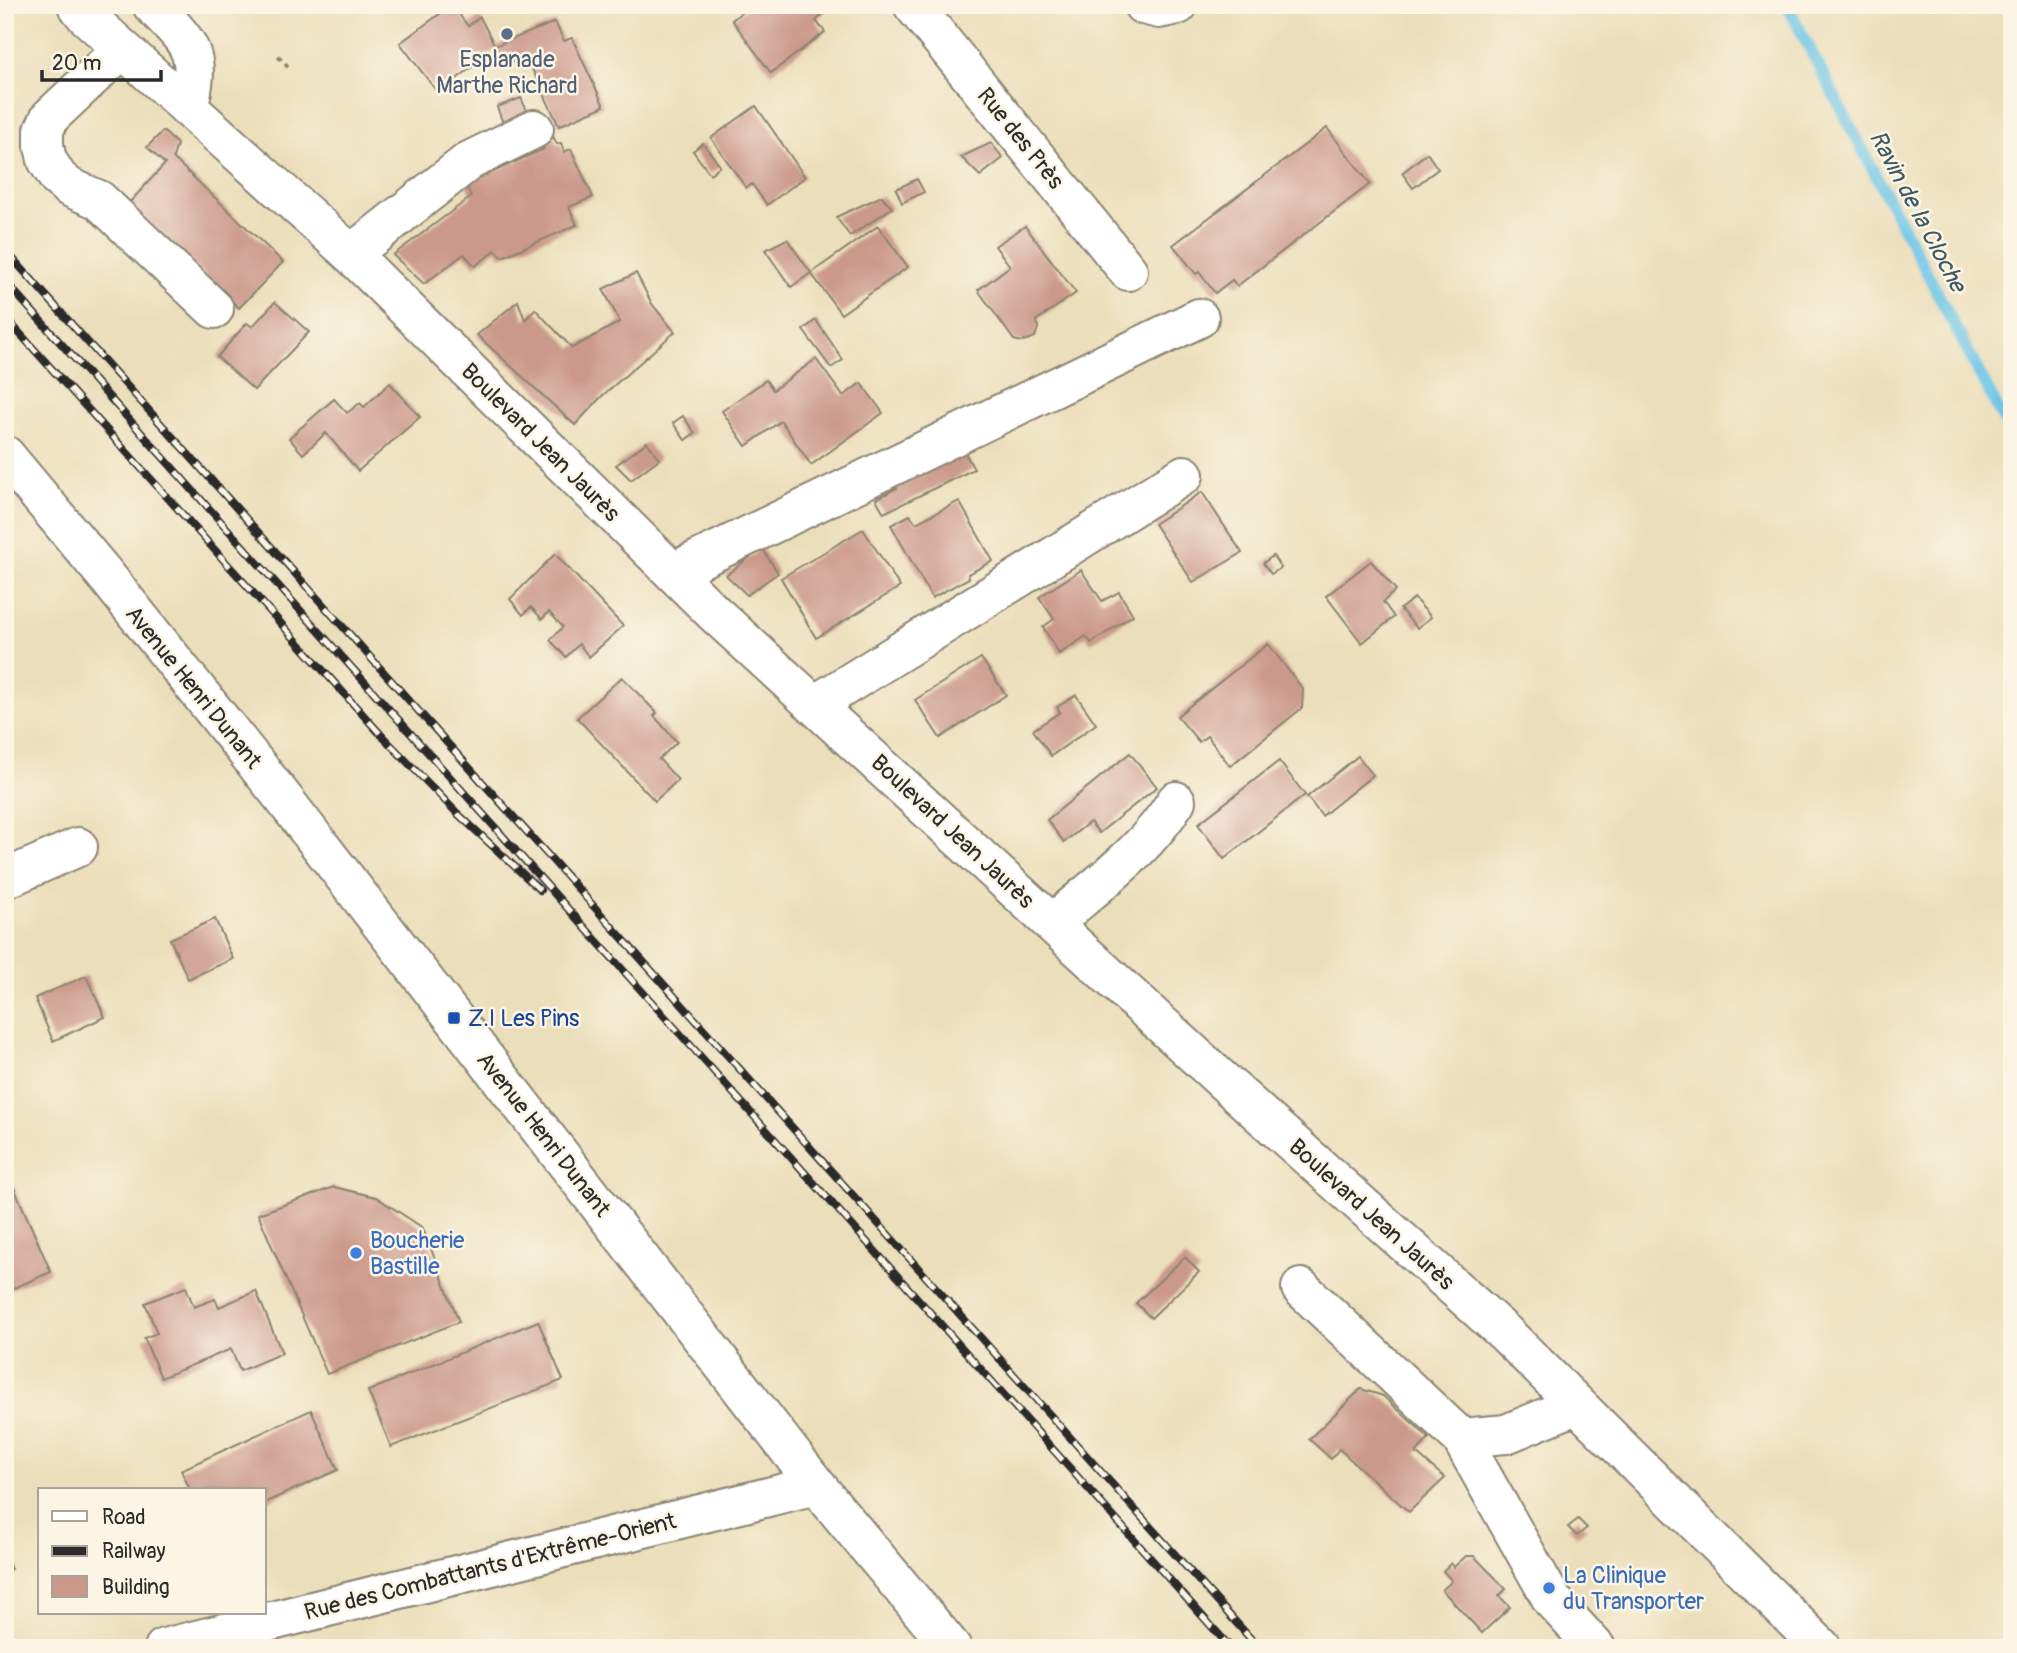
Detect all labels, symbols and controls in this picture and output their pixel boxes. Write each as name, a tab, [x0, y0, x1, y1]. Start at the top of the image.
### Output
marker: Esplanade Marthe Richard	[499, 26, 515, 42]
scale bar	[42, 38, 161, 82]
place label: Esplanade Marthe Richard	[436, 45, 578, 100]
text: 20 m	[52, 50, 101, 77]
street label: Rue des Près	[971, 82, 1070, 195]
water label: Ravin de la Cloche	[1863, 126, 1973, 299]
street label: Boulevard Jean Jaurès	[455, 357, 626, 528]
street label: Avenue Henri Dunant	[119, 600, 269, 775]
street label: Boulevard Jean Jaurès	[865, 748, 1040, 915]
place label: Z.I Les Pins	[468, 1004, 579, 1033]
marker: Z.I Les Pins	[446, 1010, 462, 1026]
street label: Avenue Henri Dunant	[470, 1046, 617, 1223]
street label: Boulevard Jean Jaurès	[1283, 1132, 1460, 1296]
place label: Boucherie Bastille	[370, 1226, 465, 1281]
marker: Boucherie Bastille	[348, 1245, 364, 1261]
legend	[38, 1488, 266, 1614]
text: Road	[102, 1504, 146, 1531]
street label: Rue des Combattants d'Extrême-Orient	[301, 1506, 680, 1627]
text: Railway	[102, 1538, 166, 1565]
place label: La Clinique du Transporter	[1563, 1561, 1704, 1616]
text: Building	[102, 1574, 169, 1601]
marker: La Clinique du Transporter	[1541, 1580, 1557, 1596]

